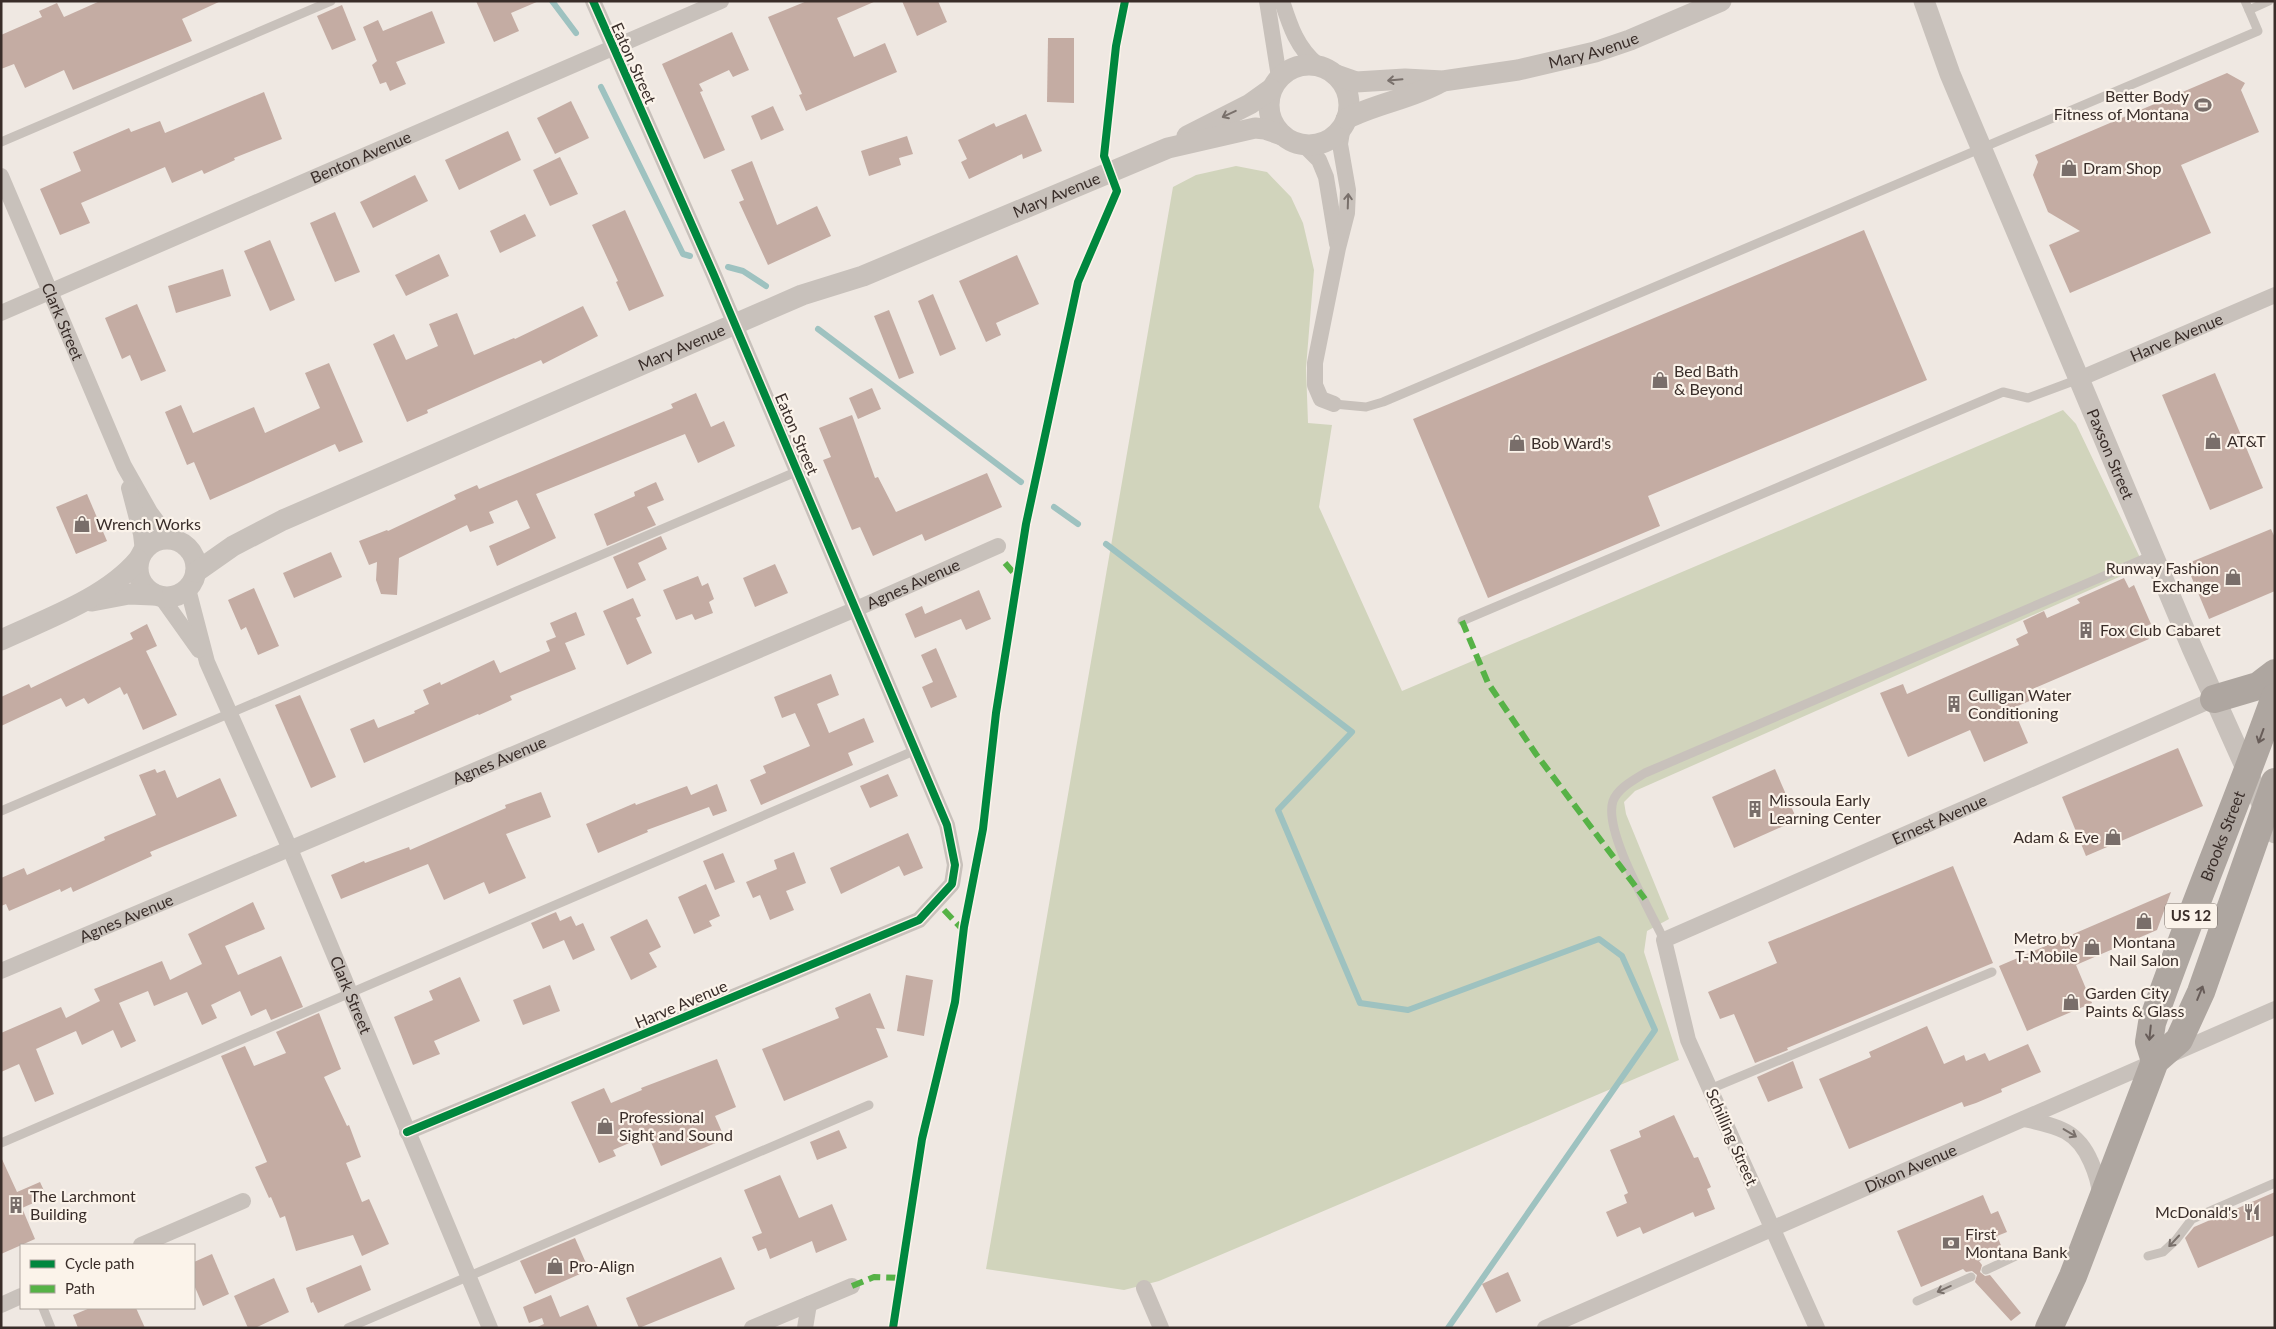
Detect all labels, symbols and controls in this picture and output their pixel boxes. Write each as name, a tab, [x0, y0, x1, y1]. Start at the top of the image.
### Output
street label: Eaton Street	[608, 19, 661, 107]
street label: Mary Avenue	[1546, 28, 1641, 72]
one-way arrow	[1387, 75, 1403, 85]
place label: Better Body Fitness of Montana	[2054, 86, 2190, 123]
sports icon: Better Body Fitness of Montana	[2193, 95, 2213, 115]
one-way arrow	[1222, 110, 1237, 119]
street label: Benton Avenue	[307, 127, 414, 187]
shop icon: Dram Shop	[2059, 158, 2079, 178]
place label: Dram Shop	[2083, 158, 2161, 177]
street label: Mary Avenue	[1010, 168, 1103, 221]
one-way arrow	[1343, 193, 1353, 210]
street label: Clark Street	[38, 279, 88, 363]
street label: Harve Avenue	[2127, 309, 2225, 365]
street label: Mary Avenue	[635, 320, 728, 374]
place label: Bed Bath & Beyond	[1674, 361, 1743, 398]
shop icon: Bed Bath & Beyond	[1650, 370, 1670, 390]
street label: Eaton Street	[772, 390, 823, 478]
street label: Paxson Street	[2084, 406, 2139, 502]
shop icon: AT&T	[2203, 431, 2223, 451]
place label: AT&T	[2227, 431, 2266, 450]
shop icon: Bob Ward's	[1507, 433, 1527, 453]
place label: Bob Ward's	[1531, 433, 1611, 452]
shop icon: Wrench Works	[72, 514, 92, 534]
place label: Wrench Works	[96, 514, 201, 533]
street label: Agnes Avenue	[863, 554, 963, 612]
place label: Runway Fashion Exchange	[2106, 558, 2219, 595]
shop icon: Runway Fashion Exchange	[2223, 567, 2243, 587]
building icon: Fox Club Cabaret	[2076, 620, 2096, 640]
place label: Fox Club Cabaret	[2100, 620, 2221, 639]
place label: Culligan Water Conditioning	[1968, 685, 2072, 722]
building icon: Culligan Water Conditioning	[1944, 694, 1964, 714]
one-way arrow	[2256, 727, 2265, 743]
street label: Agnes Avenue	[449, 731, 549, 788]
street label: Brooks Street	[2196, 788, 2248, 884]
place label: Missoula Early Learning Center	[1769, 790, 1881, 827]
street label: Ernest Avenue	[1889, 790, 1989, 848]
building icon: Missoula Early Learning Center	[1745, 799, 1765, 819]
place label: Adam & Eve	[2013, 827, 2099, 846]
shop icon: Adam & Eve	[2103, 827, 2123, 847]
street label: Agnes Avenue	[76, 889, 176, 946]
road number: US 12	[2165, 904, 2217, 928]
shop icon: Montana Nail Salon	[2134, 911, 2154, 931]
place label: Metro by T-Mobile	[2014, 928, 2079, 965]
place label: Montana Nail Salon	[2109, 932, 2179, 969]
shop icon: Metro by T-Mobile	[2082, 937, 2102, 957]
street label: Clark Street	[327, 953, 376, 1037]
street label: Harve Avenue	[632, 975, 730, 1032]
place label: Garden City Paints & Glass	[2085, 983, 2184, 1020]
one-way arrow	[2197, 985, 2206, 1000]
shop icon: Garden City Paints & Glass	[2061, 992, 2081, 1012]
one-way arrow	[2145, 1024, 2155, 1040]
street label: Schilling Street	[1703, 1085, 1762, 1188]
place label: Professional Sight and Sound	[619, 1107, 733, 1144]
shop icon: Professional Sight and Sound	[595, 1116, 615, 1136]
one-way arrow	[2062, 1129, 2076, 1139]
street label: Dixon Avenue	[1862, 1139, 1959, 1196]
place label: The Larchmont Building	[30, 1186, 136, 1223]
building icon: The Larchmont Building	[6, 1195, 26, 1215]
place label: McDonald's	[2155, 1202, 2238, 1221]
restaurant icon: McDonald's	[2242, 1202, 2262, 1222]
place label: First Montana Bank	[1965, 1224, 2068, 1261]
bank icon: First Montana Bank	[1941, 1233, 1961, 1253]
one-way arrow	[2168, 1235, 2180, 1247]
legend	[20, 1244, 195, 1309]
text: Cycle path	[65, 1254, 134, 1272]
shop icon: Pro-Align	[545, 1256, 565, 1276]
place label: Pro-Align	[569, 1256, 635, 1275]
text: Path	[65, 1279, 95, 1297]
one-way arrow	[1937, 1285, 1952, 1295]

